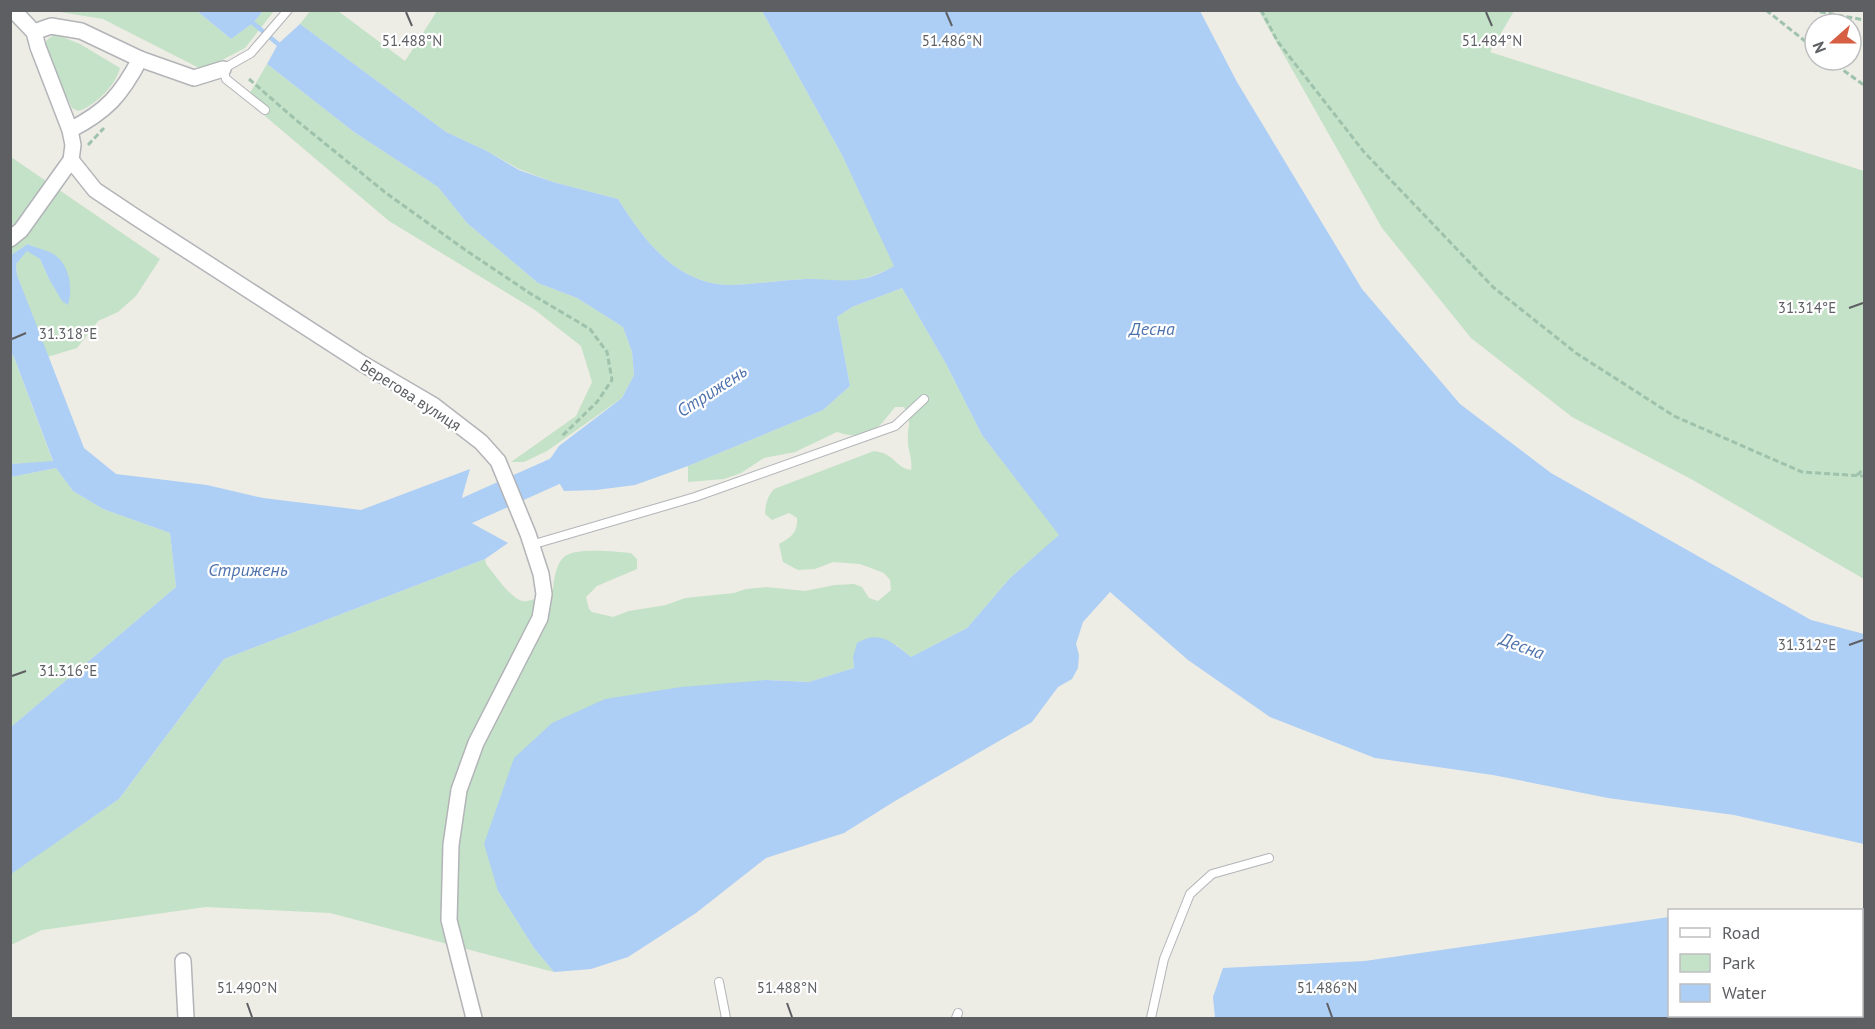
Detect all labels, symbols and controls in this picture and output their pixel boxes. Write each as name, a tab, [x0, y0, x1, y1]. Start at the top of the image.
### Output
north arrow	[1803, 12, 1863, 72]
text: 51.488°N	[382, 31, 442, 50]
text: 51.486°N	[922, 31, 982, 50]
text: 51.484°N	[1462, 31, 1522, 50]
text: N	[1808, 39, 1830, 56]
text: 31.314°E	[1778, 298, 1836, 317]
water label: Десна	[1127, 317, 1175, 340]
text: 31.318°E	[39, 324, 97, 343]
street label: Берегова вулиця	[357, 355, 465, 435]
water label: Стрижень	[672, 359, 751, 422]
water label: Стрижень	[208, 558, 288, 581]
water label: Десна	[1495, 626, 1548, 664]
text: 31.312°E	[1778, 635, 1836, 654]
text: 31.316°E	[39, 661, 97, 680]
legend	[1668, 909, 1863, 1017]
text: Road	[1722, 921, 1760, 944]
text: Park	[1722, 951, 1755, 974]
text: 51.490°N	[217, 978, 277, 997]
text: 51.488°N	[757, 978, 817, 997]
text: 51.486°N	[1297, 978, 1357, 997]
text: Water	[1722, 981, 1766, 1004]

